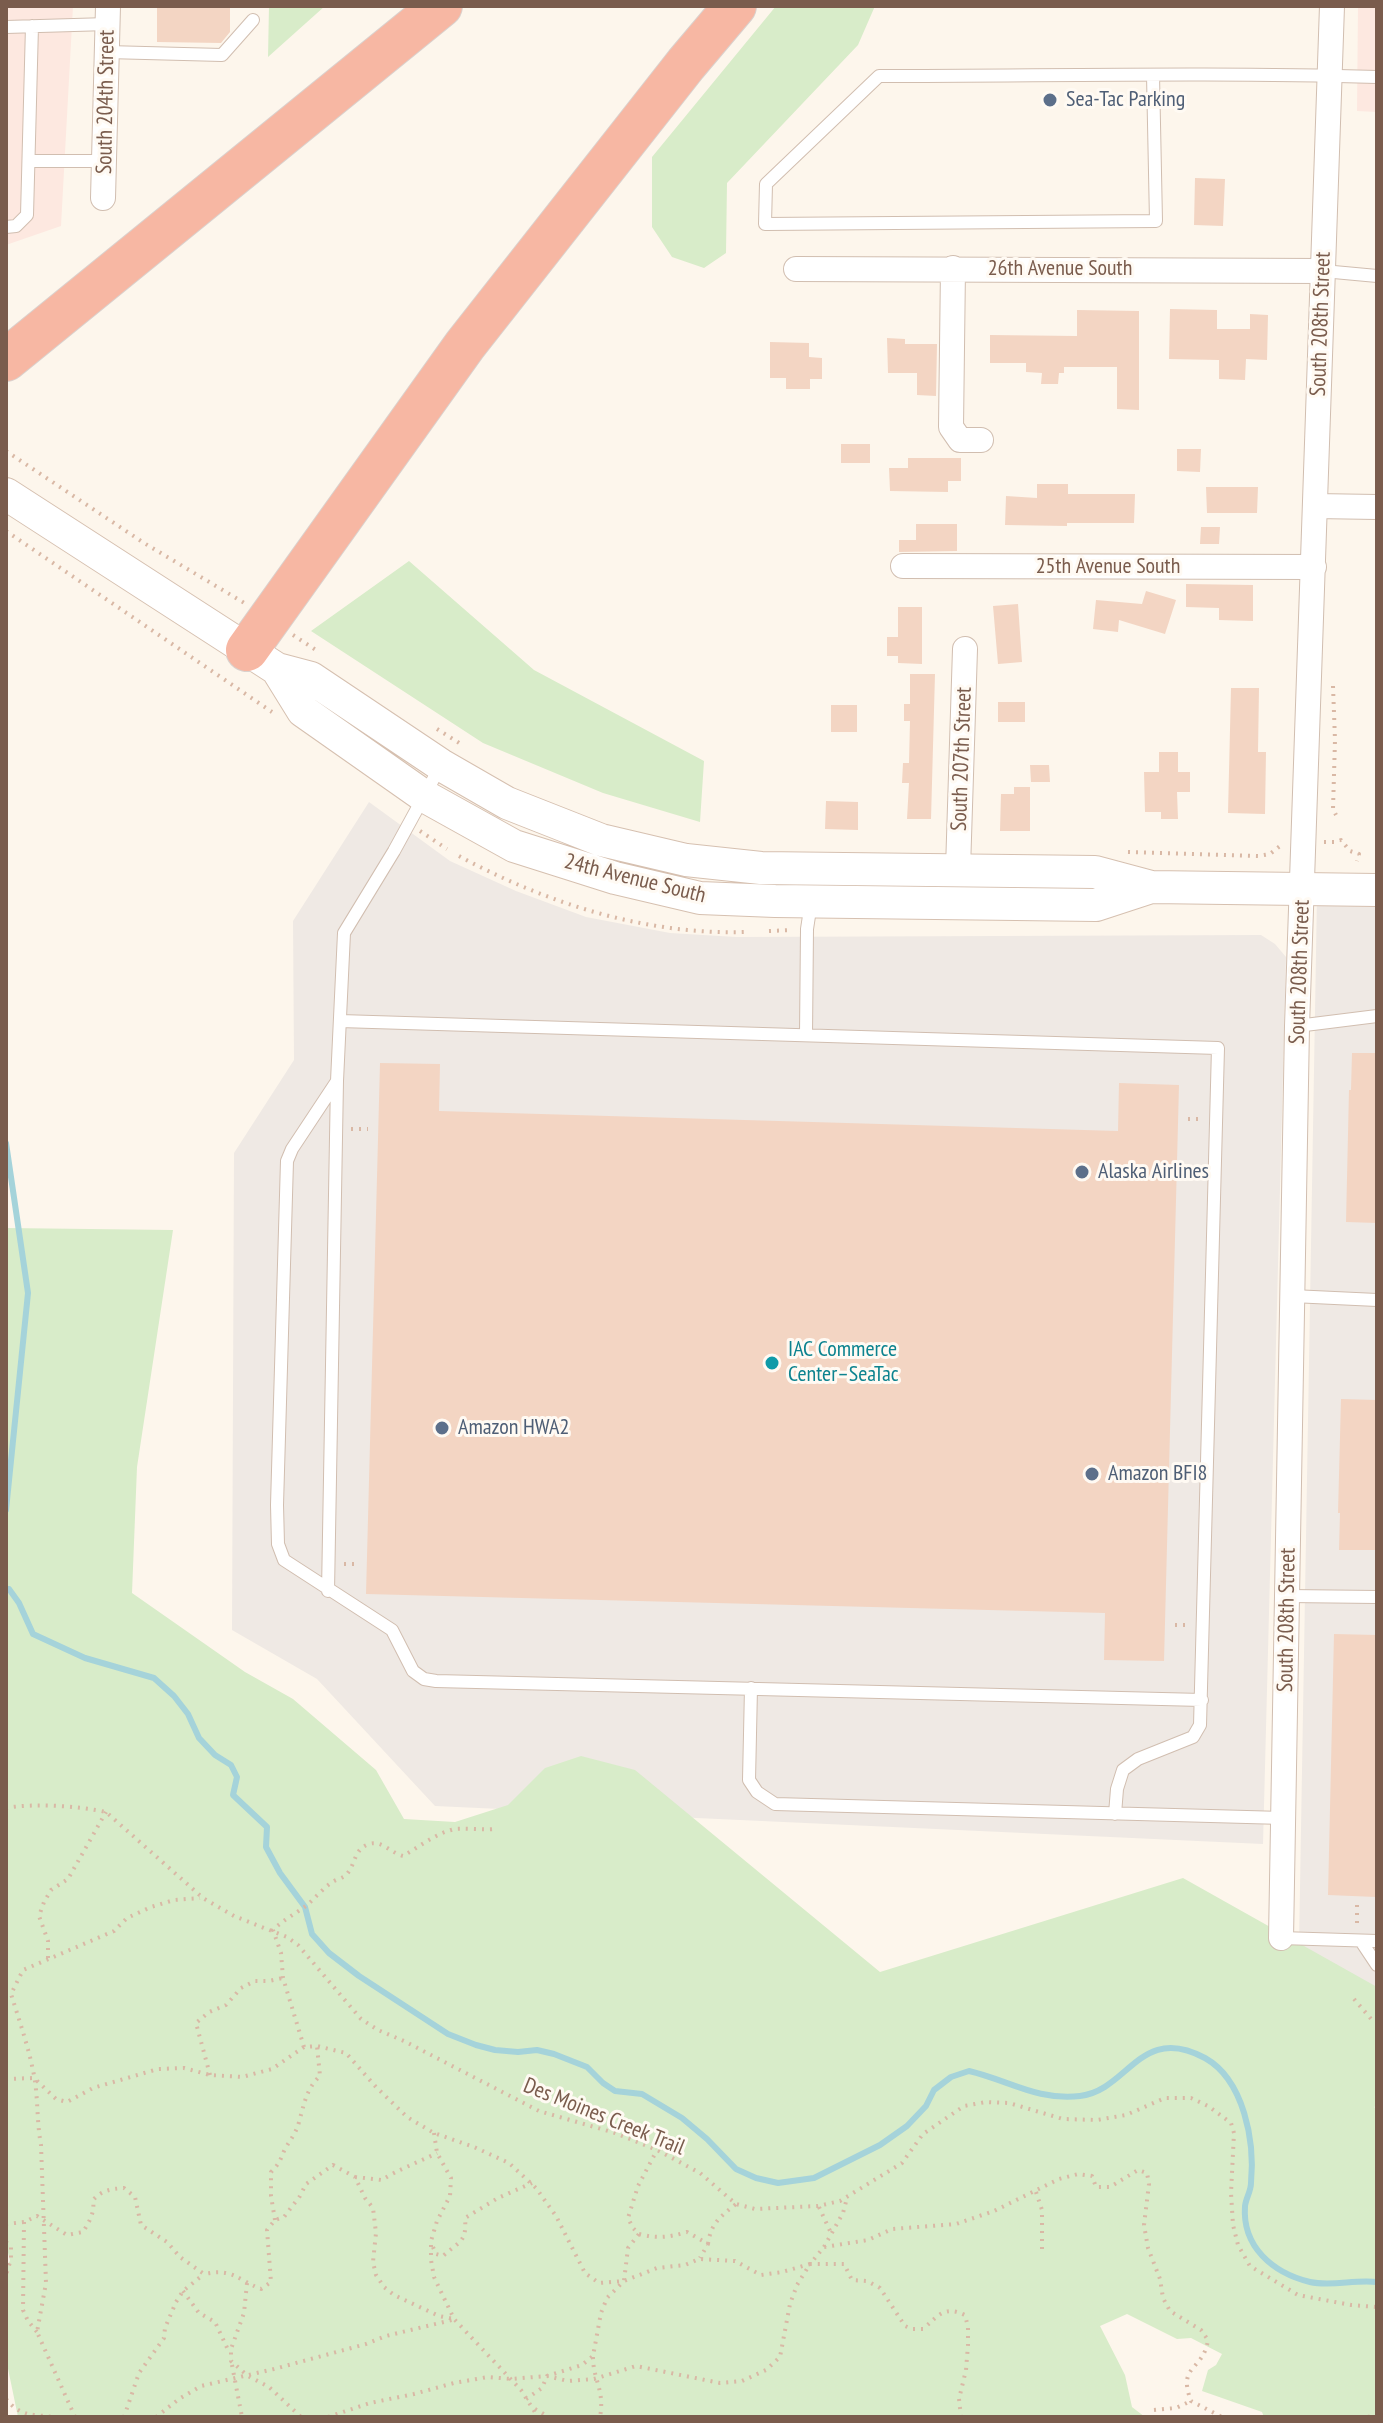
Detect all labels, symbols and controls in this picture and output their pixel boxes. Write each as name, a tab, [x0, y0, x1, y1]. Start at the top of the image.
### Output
street label: South 204th Street	[92, 30, 120, 174]
place label: Sea-Tac Parking	[1066, 87, 1185, 113]
marker: Sea-Tac Parking	[1041, 91, 1059, 109]
street label: South 208th Street	[1305, 251, 1337, 397]
street label: 26th Avenue South	[988, 256, 1132, 282]
street label: 25th Avenue South	[1036, 554, 1180, 580]
street label: South 207th Street	[946, 686, 978, 832]
street label: 24th Avenue South	[562, 849, 708, 909]
street label: South 208th Street	[1284, 899, 1316, 1045]
place label: Alaska Airlines	[1098, 1159, 1209, 1185]
marker: Alaska Airlines	[1073, 1163, 1091, 1181]
place label: IAC Commerce Center–SeaTac	[788, 1337, 899, 1388]
marker: IAC Commerce Center–SeaTac	[763, 1354, 781, 1372]
place label: Amazon HWA2	[458, 1415, 569, 1441]
marker: Amazon HWA2	[433, 1419, 451, 1437]
place label: Amazon BFI8	[1108, 1461, 1207, 1487]
marker: Amazon BFI8	[1083, 1465, 1101, 1483]
street label: South 208th Street	[1273, 1548, 1301, 1692]
street label: Des Moines Creek Trail	[520, 2073, 688, 2161]

